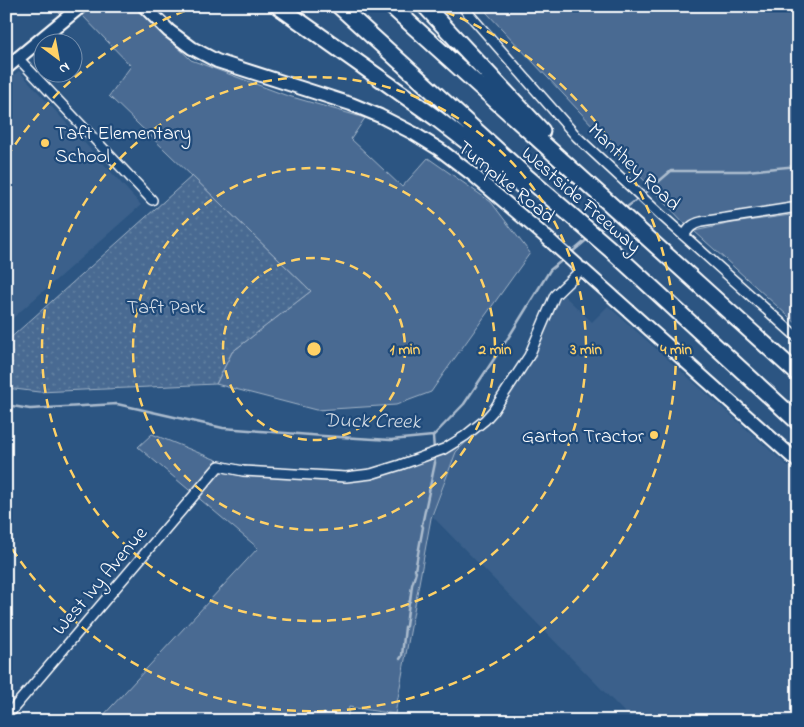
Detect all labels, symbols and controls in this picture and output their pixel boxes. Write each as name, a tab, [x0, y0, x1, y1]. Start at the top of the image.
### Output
north arrow	[32, 32, 82, 82]
text: N	[55, 56, 74, 79]
street label: Manthey Road	[580, 117, 686, 219]
place label: Taft Elementary School	[55, 120, 191, 172]
street label: Turnpike Road	[450, 134, 561, 231]
marker: Taft Elementary School	[39, 137, 51, 149]
street label: Westside Freeway	[514, 140, 647, 261]
park label: Taft Park	[127, 294, 206, 323]
text: 1 min	[390, 339, 421, 361]
text: 2 min	[478, 339, 512, 361]
text: 3 min	[569, 339, 602, 361]
text: 4 min	[659, 339, 692, 361]
centre of rings	[305, 340, 323, 358]
water label: Duck Creek	[323, 406, 422, 438]
place label: Garton Tractor	[522, 423, 645, 452]
marker: Garton Tractor	[648, 429, 660, 441]
street label: West Ivy Avenue	[47, 521, 155, 643]

